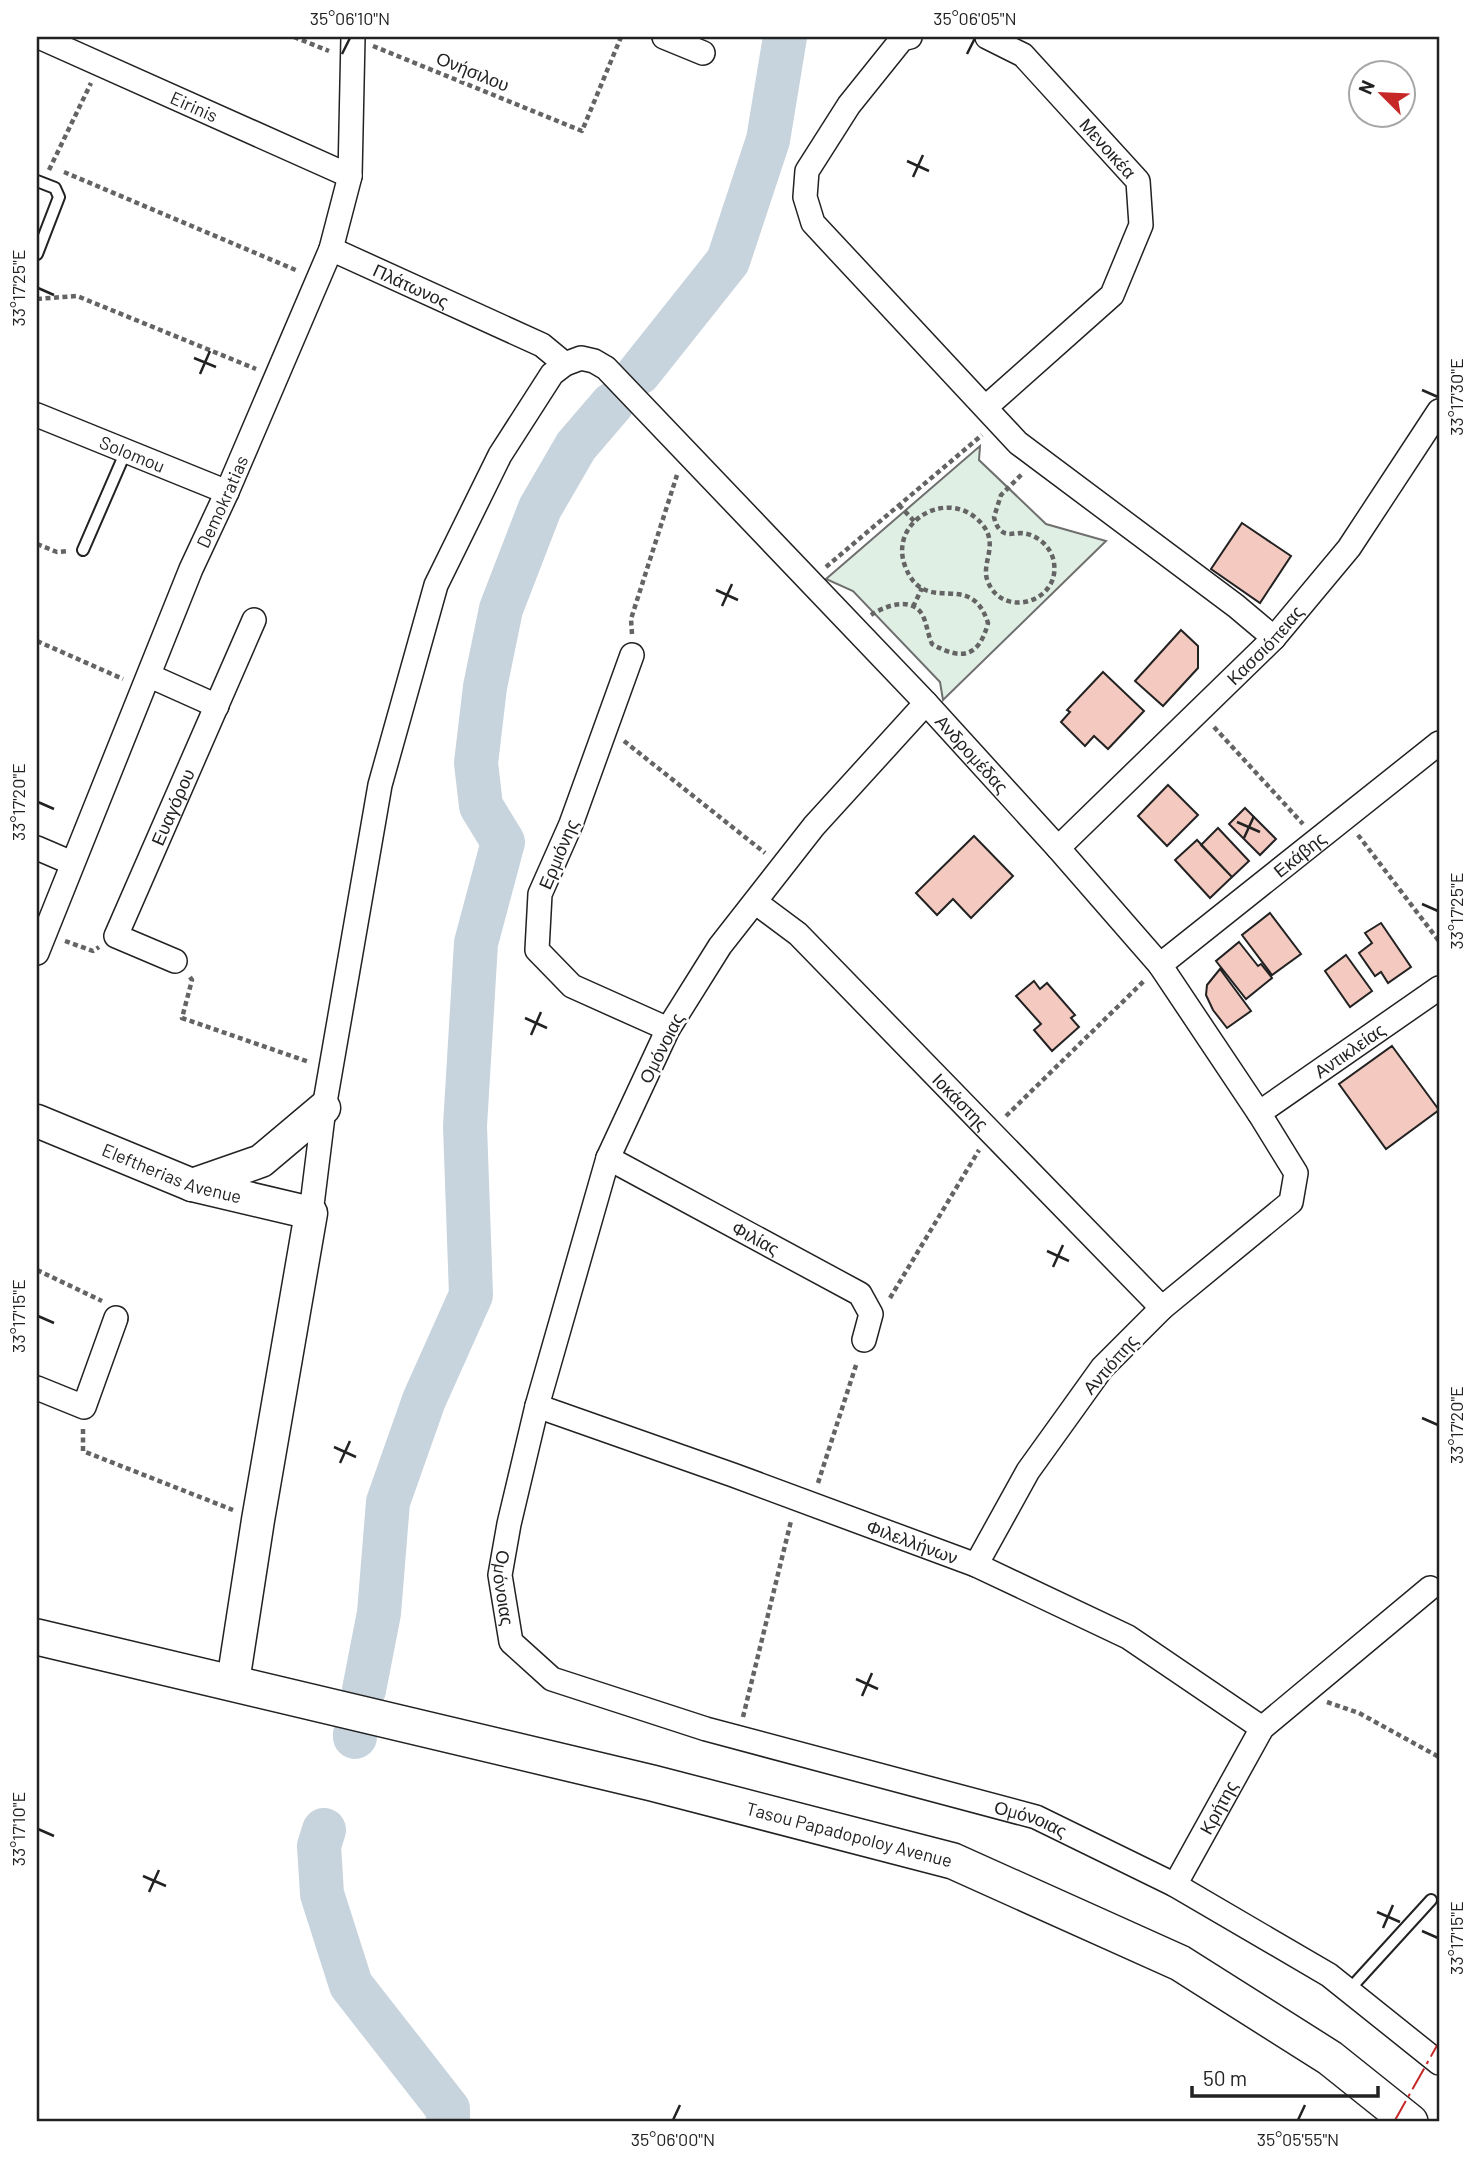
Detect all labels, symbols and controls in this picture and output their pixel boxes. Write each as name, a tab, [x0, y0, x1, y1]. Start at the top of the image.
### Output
text: 35°06'10"N	[310, 7, 390, 29]
text: 35°06'05"N	[933, 7, 1017, 29]
street label: Ονήσιλου	[433, 46, 513, 96]
north arrow	[1346, 60, 1416, 130]
text: N	[1353, 76, 1379, 97]
street label: Eirinis	[167, 86, 221, 127]
street label: Μενοικέα	[1075, 113, 1141, 183]
text: 33°17'25"E	[7, 249, 29, 327]
street label: Πλάτωνος	[370, 259, 453, 312]
text: 33°17'30"E	[1445, 358, 1467, 436]
street label: Solomou	[97, 431, 168, 477]
street label: Demokratias	[192, 452, 252, 551]
street label: Κασσιόπειας	[1222, 600, 1308, 689]
street label: Ανδρομέδας	[931, 710, 1013, 798]
text: 33°17'20"E	[7, 763, 29, 841]
street label: Ευαγόρου	[146, 765, 199, 849]
street label: Ερμιόνης	[533, 815, 583, 892]
street label: Εκάβης	[1269, 827, 1330, 882]
text: 33°17'25"E	[1445, 872, 1467, 950]
street label: Ομόνοιας	[634, 1009, 688, 1087]
street label: Αντικλείας	[1310, 1018, 1389, 1082]
street label: Ιοκάστης	[928, 1068, 994, 1135]
street label: Eleftherias Avenue	[99, 1138, 244, 1207]
street label: Φιλίας	[728, 1216, 784, 1260]
text: 33°17'15"E	[7, 1279, 29, 1353]
street label: Αντιόπης	[1078, 1329, 1142, 1398]
text: 33°17'20"E	[1445, 1386, 1467, 1464]
street label: Φιλελλήνων	[864, 1515, 961, 1568]
street label: Ομόνοιας	[489, 1548, 519, 1627]
street label: Κρήτης	[1194, 1776, 1242, 1838]
text: 33°17'10"E	[7, 1792, 29, 1866]
street label: Ομόνοιας	[992, 1795, 1071, 1842]
street label: Tasou Papadopoloy Avenue	[744, 1797, 955, 1871]
text: 33°17'15"E	[1445, 1901, 1467, 1975]
scale bar	[1192, 2054, 1378, 2098]
text: 50 m	[1203, 2065, 1247, 2090]
text: 35°06'00"N	[631, 2128, 715, 2150]
text: 35°05'55"N	[1257, 2128, 1339, 2150]

